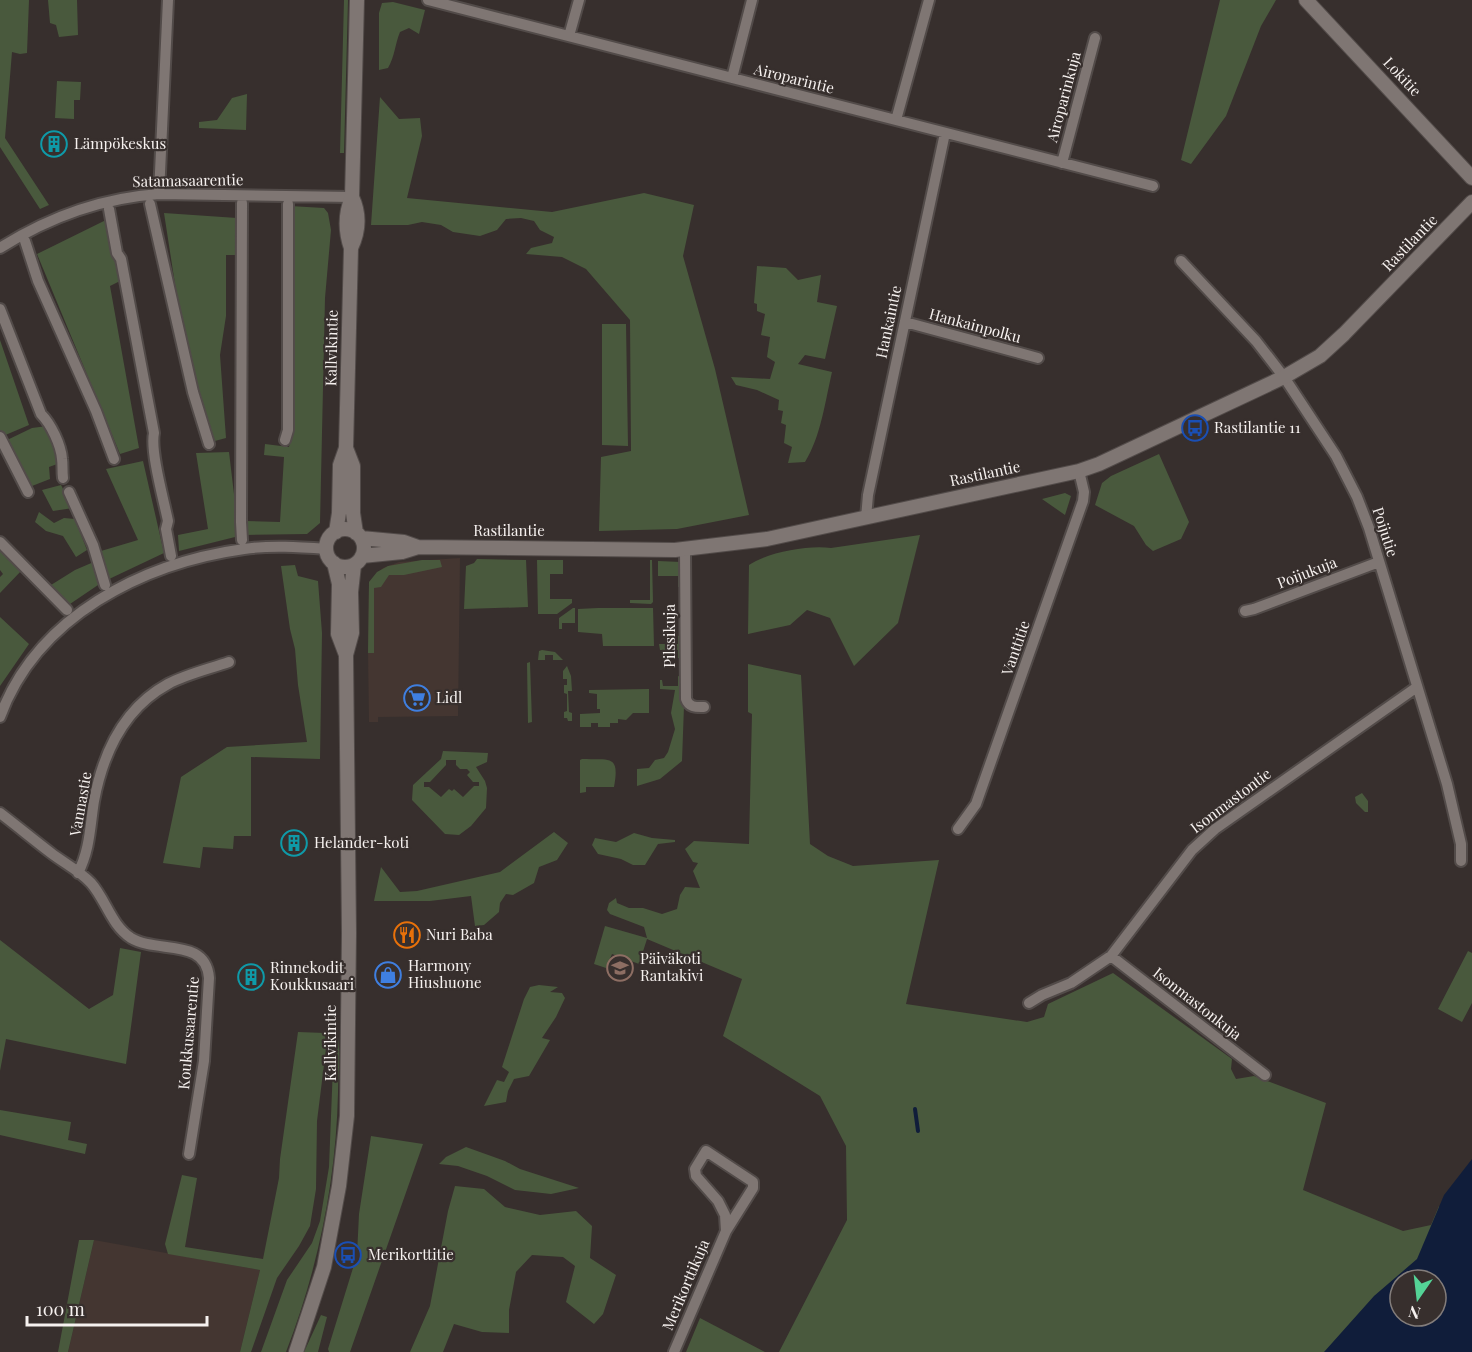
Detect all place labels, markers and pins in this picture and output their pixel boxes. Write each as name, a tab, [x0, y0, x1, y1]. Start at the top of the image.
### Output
building icon: Lämpökeskus	[39, 129, 69, 159]
place label: Lämpökeskus	[74, 133, 166, 153]
bus stop icon: Rastilantie 11	[1180, 413, 1210, 443]
place label: Rastilantie 11	[1214, 417, 1301, 437]
supermarket icon: Lidl	[402, 683, 432, 713]
place label: Lidl	[436, 687, 462, 707]
building icon: Helander-koti	[279, 828, 309, 858]
place label: Helander-koti	[314, 832, 410, 852]
restaurant icon: Nuri Baba	[392, 920, 422, 950]
place label: Nuri Baba	[426, 924, 493, 944]
place label: Päiväkoti Rantakivi	[640, 948, 704, 985]
school or university icon: Päiväkoti Rantakivi	[605, 953, 635, 983]
place label: Harmony Hiushuone	[408, 955, 481, 992]
place label: Rinnekodit Koukkusaari	[270, 957, 355, 994]
shop icon: Harmony Hiushuone	[373, 960, 403, 990]
building icon: Rinnekodit Koukkusaari	[236, 962, 266, 992]
bus stop icon: Merikorttitie	[333, 1240, 363, 1270]
place label: Merikorttitie	[368, 1244, 454, 1264]

